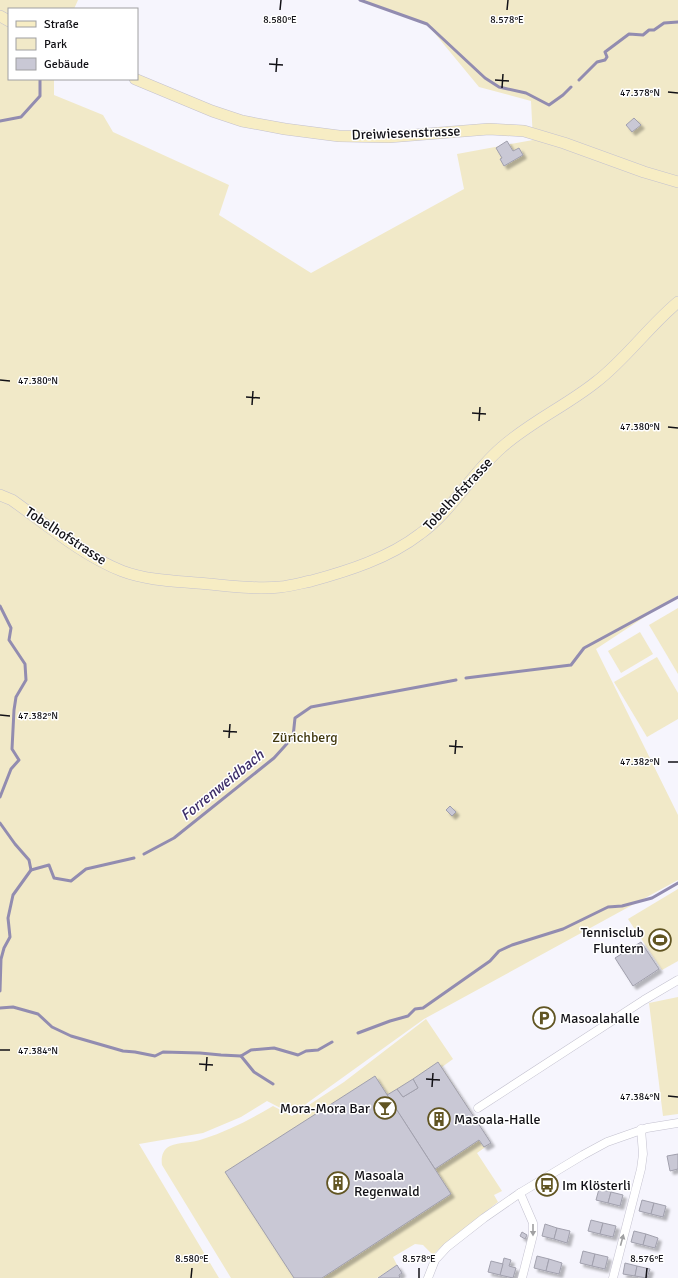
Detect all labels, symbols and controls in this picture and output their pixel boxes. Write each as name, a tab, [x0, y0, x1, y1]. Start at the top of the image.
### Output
legend	[8, 8, 138, 80]
text: 8.580°E	[263, 14, 297, 26]
text: 8.578°E	[490, 14, 524, 26]
text: Straße	[44, 17, 79, 32]
text: Park	[44, 37, 67, 52]
text: Gebäude	[44, 57, 89, 72]
text: 47.378°N	[620, 87, 660, 99]
street label: Dreiwiesenstrasse	[351, 123, 461, 143]
text: 47.380°N	[18, 375, 58, 387]
text: 47.380°N	[620, 421, 660, 433]
street label: Tobelhofstrasse	[420, 454, 496, 534]
street label: Tobelhofstrasse	[22, 503, 110, 569]
text: 47.382°N	[18, 710, 58, 722]
park label: Zürichberg	[272, 729, 338, 746]
water label: Forrenweidbach	[177, 745, 268, 824]
text: 47.382°N	[620, 756, 660, 768]
place label: Tennisclub Fluntern	[580, 924, 644, 957]
sports icon: Tennisclub Fluntern	[647, 927, 673, 953]
parking icon: Masoalahalle	[531, 1005, 557, 1031]
place label: Masoalahalle	[560, 1010, 640, 1027]
text: 47.384°N	[18, 1045, 58, 1057]
text: 47.384°N	[620, 1091, 660, 1103]
bar icon: Mora-Mora Bar	[372, 1095, 398, 1121]
place label: Mora-Mora Bar	[280, 1100, 371, 1117]
building icon: Masoala-Halle	[426, 1106, 452, 1132]
place label: Masoala-Halle	[454, 1111, 541, 1128]
place label: Masoala Regenwald	[354, 1167, 420, 1200]
building icon: Masoala Regenwald	[325, 1170, 351, 1196]
bus stop icon: Im Klösterli	[534, 1172, 560, 1198]
place label: Im Klösterli	[562, 1177, 631, 1194]
one-way arrow	[530, 1223, 536, 1236]
one-way arrow	[620, 1234, 626, 1246]
text: 8.580°E	[175, 1253, 209, 1265]
text: 8.578°E	[402, 1253, 436, 1265]
text: 8.576°E	[630, 1253, 664, 1265]

